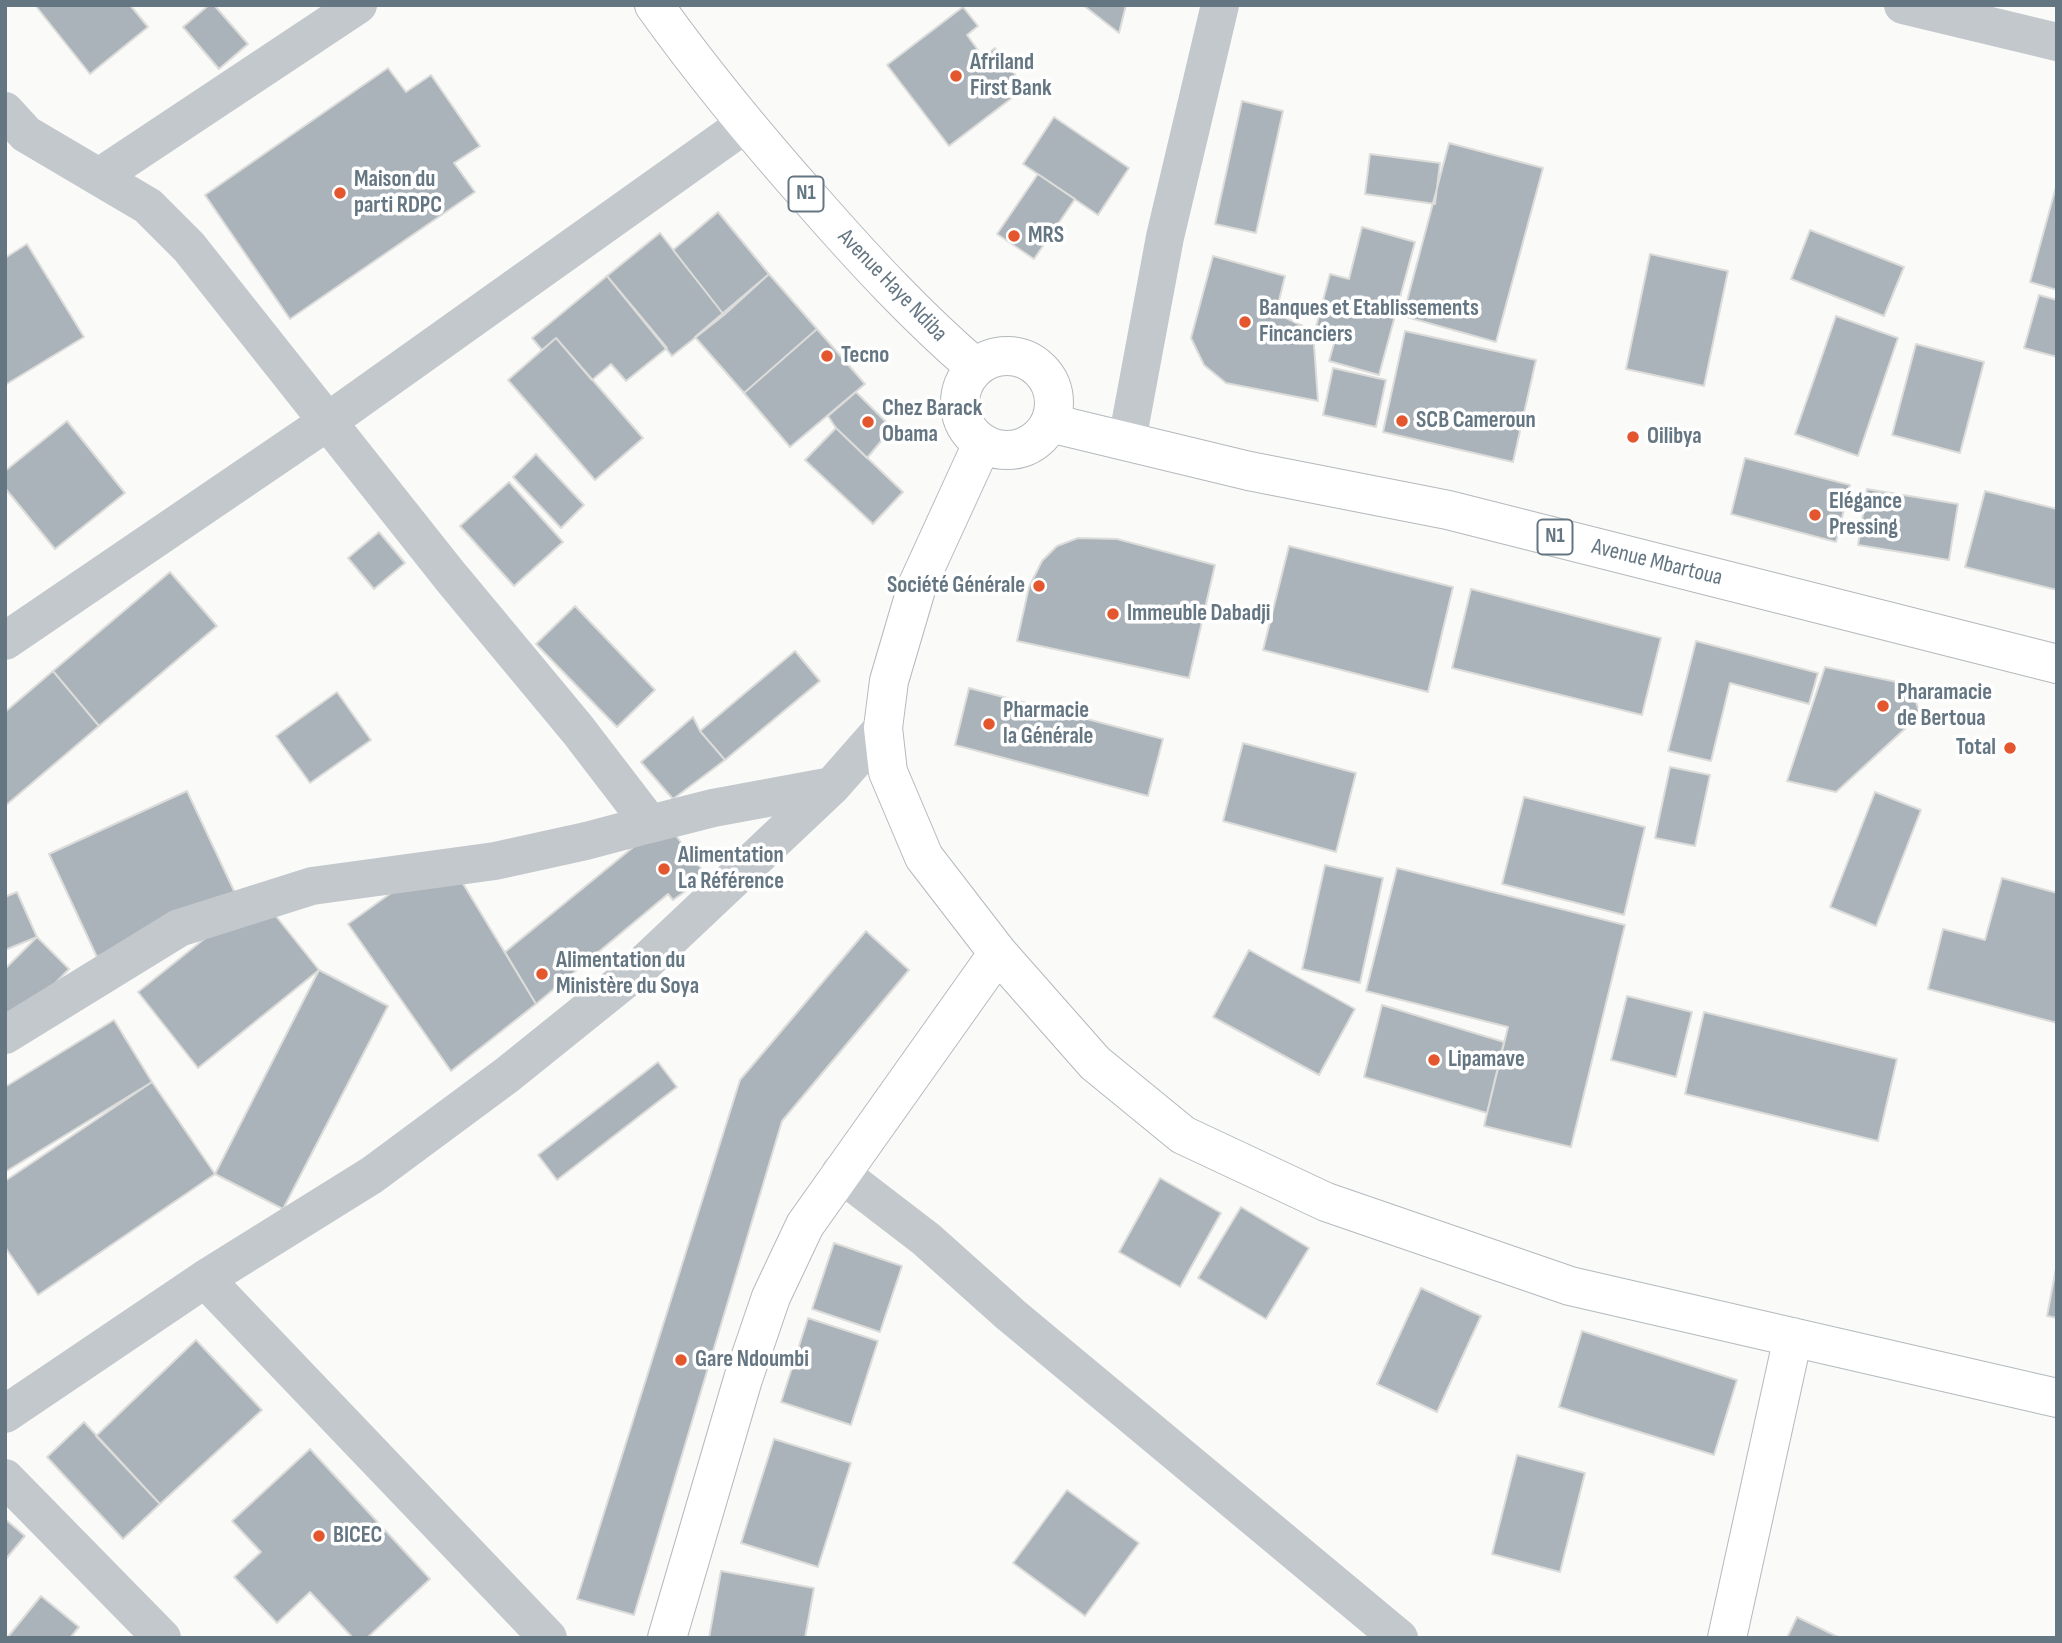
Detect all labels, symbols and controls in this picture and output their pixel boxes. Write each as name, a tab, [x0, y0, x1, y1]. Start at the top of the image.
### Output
place label: Afriland First Bank	[970, 49, 1052, 103]
marker: Afriland First Bank	[948, 68, 964, 84]
place label: Maison du parti RDPC	[354, 166, 442, 220]
road number: N1	[788, 176, 824, 212]
marker: Maison du parti RDPC	[332, 185, 348, 201]
place label: MRS	[1028, 222, 1064, 250]
street label: Avenue Haye Ndiba	[831, 224, 953, 348]
marker: MRS	[1006, 228, 1022, 244]
place label: Banques et Etablissements Fincanciers	[1259, 295, 1479, 349]
marker: Banques et Etablissements Fincanciers	[1237, 314, 1253, 330]
place label: Tecno	[841, 342, 889, 370]
marker: Tecno	[819, 348, 835, 364]
place label: Chez Barack Obama	[882, 395, 982, 449]
place label: SCB Cameroun	[1416, 407, 1536, 435]
marker: SCB Cameroun	[1394, 413, 1410, 429]
marker: Chez Barack Obama	[860, 414, 876, 430]
place label: Oilibya	[1647, 423, 1702, 451]
marker: Oilibya	[1625, 429, 1641, 445]
place label: Elégance Pressing	[1829, 488, 1902, 542]
marker: Elégance Pressing	[1807, 507, 1823, 523]
road number: N1	[1538, 520, 1572, 554]
street label: Avenue Mbartoua	[1589, 533, 1725, 593]
place label: Société Générale	[887, 572, 1025, 600]
marker: Société Générale	[1031, 578, 1047, 594]
place label: Immeuble Dabadji	[1127, 600, 1270, 628]
marker: Immeuble Dabadji	[1105, 606, 1121, 622]
place label: Pharamacie de Bertoua	[1897, 679, 1992, 733]
place label: Pharmacie la Générale	[1003, 697, 1093, 751]
marker: Pharamacie de Bertoua	[1875, 698, 1891, 714]
marker: Pharmacie la Générale	[981, 716, 997, 732]
place label: Total	[1956, 734, 1996, 762]
marker: Total	[2002, 740, 2018, 756]
place label: Alimentation La Référence	[678, 842, 784, 896]
marker: Alimentation La Référence	[656, 861, 672, 877]
place label: Alimentation du Ministère du Soya	[556, 947, 699, 1001]
marker: Alimentation du Ministère du Soya	[534, 966, 550, 982]
place label: Lipamave	[1448, 1046, 1525, 1074]
marker: Lipamave	[1426, 1052, 1442, 1068]
place label: Gare Ndoumbi	[695, 1346, 809, 1374]
marker: Gare Ndoumbi	[673, 1352, 689, 1368]
place label: BICEC	[333, 1522, 382, 1550]
marker: BICEC	[311, 1528, 327, 1544]

